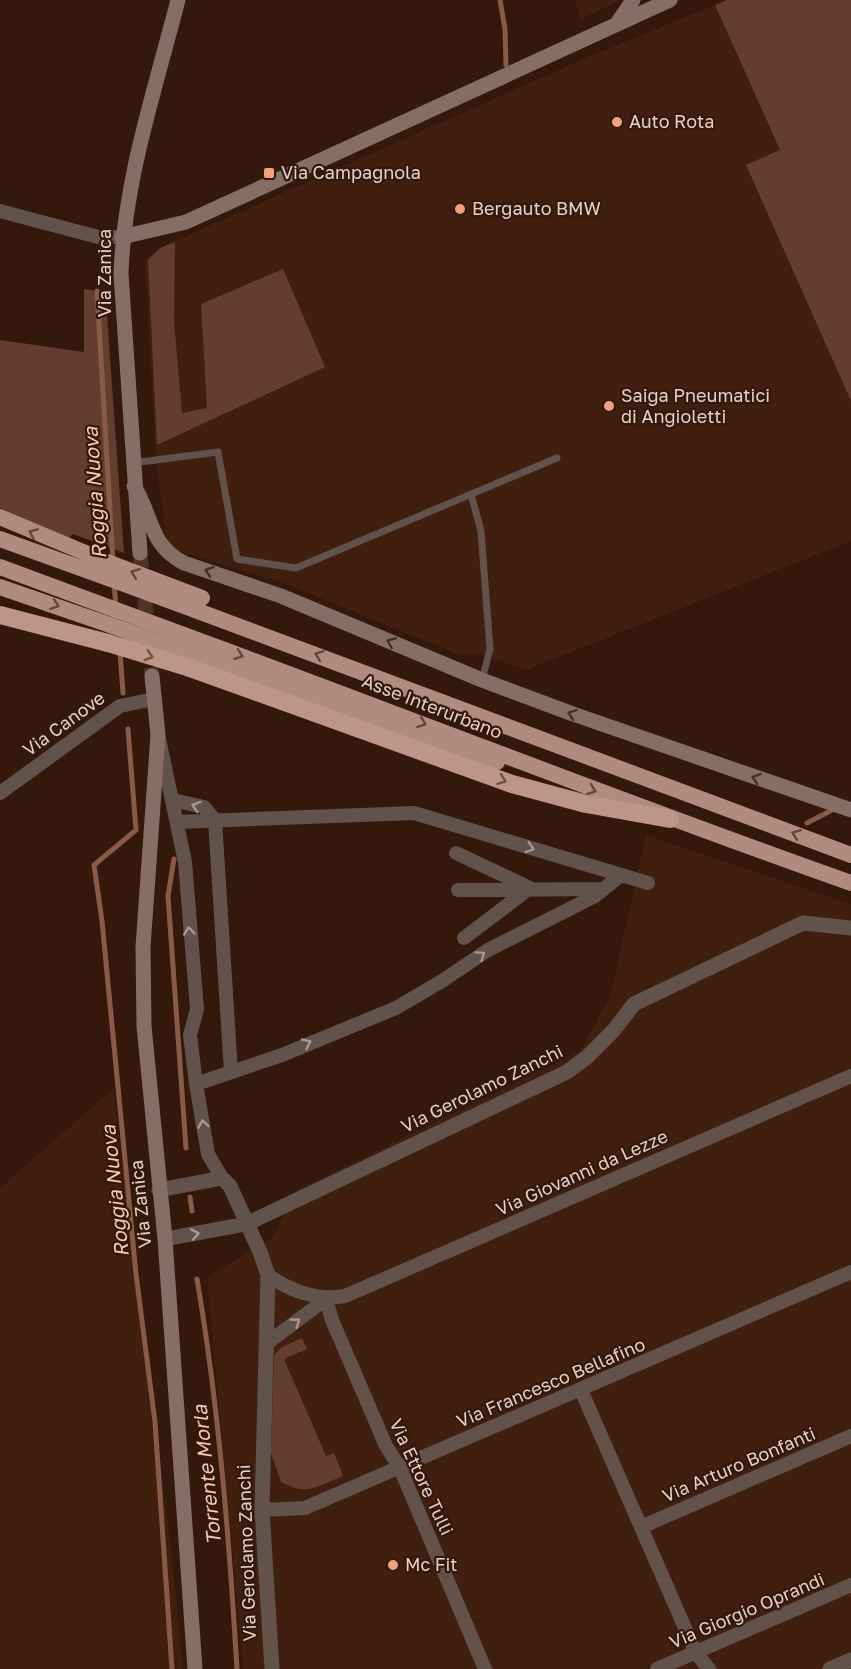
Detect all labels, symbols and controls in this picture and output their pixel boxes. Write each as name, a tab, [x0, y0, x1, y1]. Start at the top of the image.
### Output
place label: Auto Rota	[629, 110, 714, 132]
marker: Auto Rota	[610, 115, 624, 129]
place label: Via Campagnola	[281, 161, 421, 183]
marker: Via Campagnola	[262, 166, 276, 180]
place label: Bergauto BMW	[472, 197, 601, 219]
marker: Bergauto BMW	[453, 202, 467, 216]
street label: Via Zanica	[93, 229, 115, 317]
place label: Saiga Pneumatici di Angioletti	[621, 384, 770, 427]
marker: Saiga Pneumatici di Angioletti	[602, 399, 616, 413]
water label: Roggia Nuova	[77, 425, 112, 560]
one-way arrow	[29, 528, 40, 540]
one-way arrow	[204, 566, 215, 579]
one-way arrow	[130, 568, 141, 580]
one-way arrow	[49, 598, 60, 611]
one-way arrow	[386, 637, 397, 649]
one-way arrow	[233, 648, 244, 661]
one-way arrow	[143, 649, 154, 661]
one-way arrow	[314, 650, 325, 662]
street label: Asse Interurbano	[359, 669, 505, 743]
street label: Via Canove	[18, 686, 109, 760]
one-way arrow	[567, 708, 578, 721]
one-way arrow	[416, 716, 427, 728]
one-way arrow	[496, 772, 507, 785]
one-way arrow	[751, 773, 762, 786]
one-way arrow	[586, 783, 597, 795]
one-way arrow	[192, 801, 202, 813]
one-way arrow	[791, 829, 802, 842]
one-way arrow	[524, 841, 535, 853]
one-way arrow	[183, 926, 196, 935]
one-way arrow	[474, 952, 485, 963]
one-way arrow	[301, 1039, 312, 1051]
street label: Via Gerolamo Zanchi	[397, 1039, 566, 1137]
one-way arrow	[197, 1119, 209, 1128]
water label: Roggia Nuova	[95, 1123, 134, 1258]
street label: Via Giovanni da Lezze	[492, 1124, 671, 1220]
street label: Via Zanica	[124, 1159, 156, 1249]
one-way arrow	[189, 1228, 199, 1241]
one-way arrow	[290, 1318, 301, 1329]
street label: Via Francesco Bellafino	[453, 1332, 648, 1432]
water label: Torrente Morla	[187, 1403, 225, 1546]
street label: Via Ettore Tulli	[385, 1415, 459, 1538]
street label: Via Arturo Bonfanti	[659, 1422, 819, 1506]
street label: Via Gerolamo Zanchi	[232, 1464, 260, 1642]
place label: Mc Fit	[405, 1553, 458, 1575]
marker: Mc Fit	[386, 1558, 400, 1572]
street label: Via Giorgio Oprandi	[666, 1567, 827, 1653]

